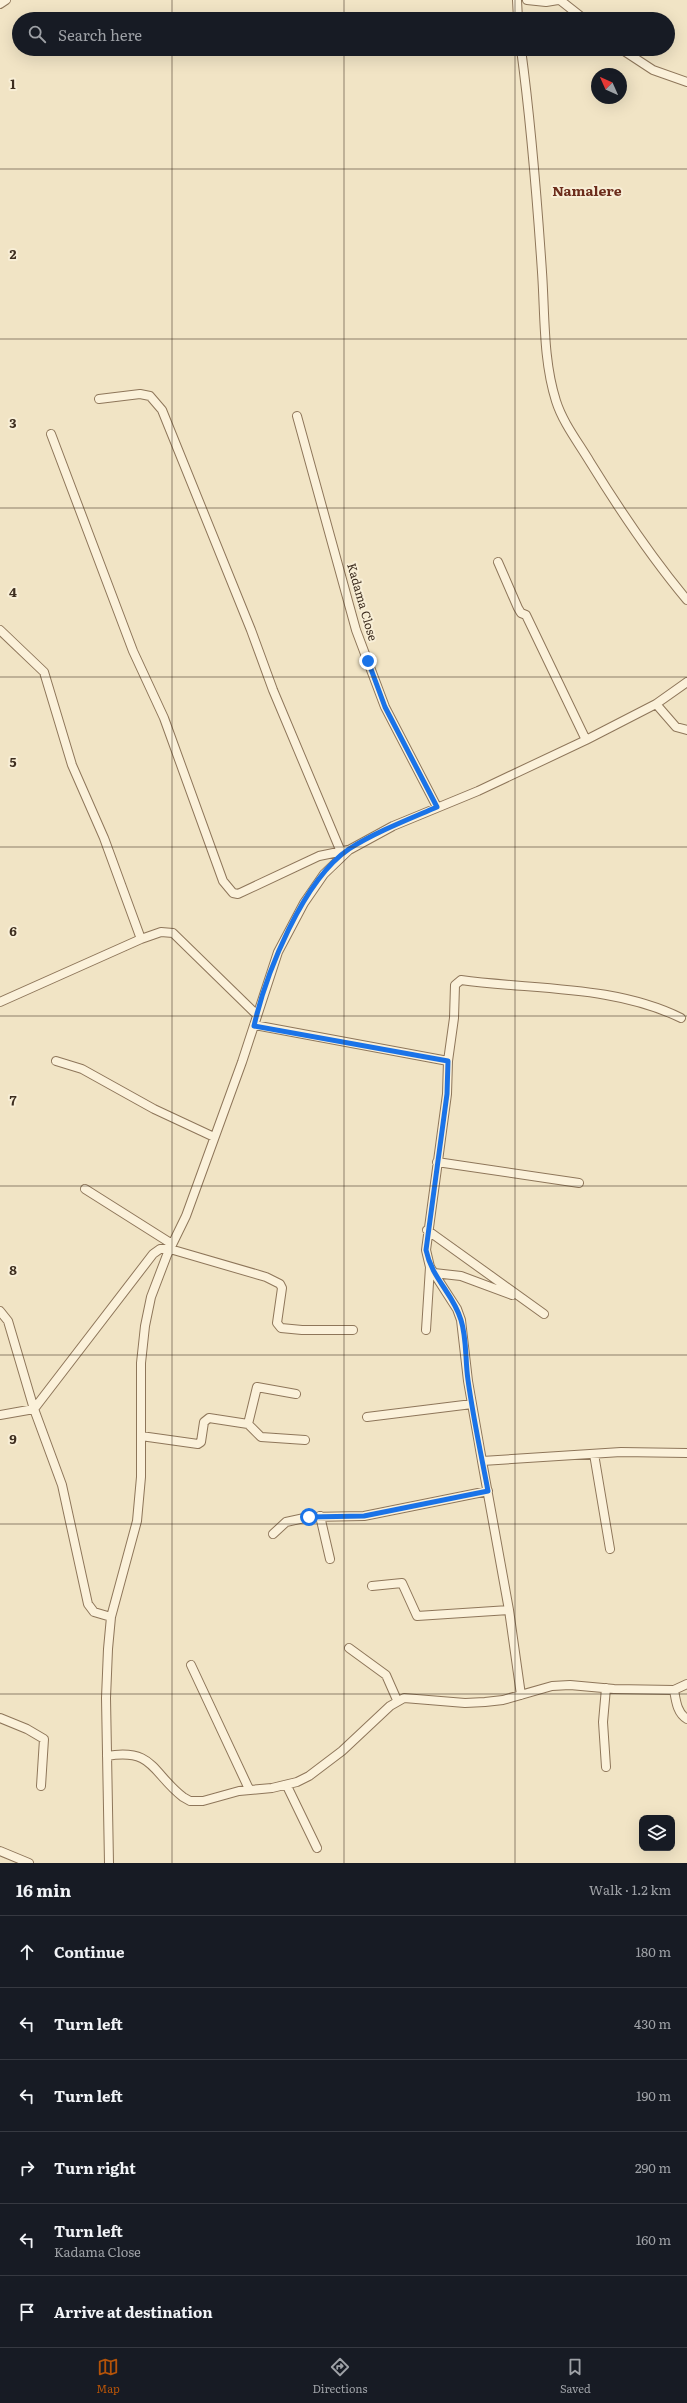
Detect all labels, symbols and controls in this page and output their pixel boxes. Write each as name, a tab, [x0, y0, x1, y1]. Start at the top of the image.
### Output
search box	[12, 12, 675, 56]
icon: search	[26, 23, 48, 45]
text: Search here	[58, 23, 142, 46]
north arrow	[591, 68, 627, 104]
text: 1	[10, 74, 16, 93]
district label: Namalere	[552, 180, 622, 200]
text: 2	[10, 244, 17, 263]
text: 3	[9, 413, 17, 432]
street label: Kadama Close	[343, 561, 383, 643]
text: 4	[9, 582, 17, 601]
route end	[359, 652, 377, 670]
text: 5	[9, 752, 17, 771]
text: 6	[9, 921, 17, 940]
text: 7	[9, 1090, 17, 1109]
text: 8	[9, 1260, 17, 1279]
text: 9	[9, 1429, 17, 1448]
route start	[300, 1508, 318, 1526]
map controls	[639, 1815, 675, 1851]
button: layers	[639, 1815, 675, 1851]
text: 16 min	[16, 1877, 71, 1902]
text: Walk · 1.2 km	[589, 1880, 671, 1899]
text: Continue	[54, 1940, 124, 1963]
icon: ahead	[16, 1941, 38, 1963]
text: 180 m	[636, 1942, 671, 1961]
text: Turn left	[54, 2012, 123, 2035]
icon: left	[16, 2013, 38, 2035]
text: 430 m	[634, 2014, 671, 2033]
text: Turn left	[54, 2084, 123, 2107]
icon: left	[16, 2085, 38, 2107]
text: 190 m	[636, 2086, 671, 2105]
text: Turn right	[54, 2156, 136, 2179]
icon: right	[16, 2157, 38, 2179]
text: 290 m	[635, 2158, 671, 2177]
text: Turn left	[54, 2219, 123, 2242]
icon: left	[16, 2229, 38, 2251]
text: 160 m	[636, 2230, 671, 2249]
text: Kadama Close	[54, 2242, 141, 2261]
text: Arrive at destination	[54, 2300, 213, 2323]
icon: arrive	[16, 2301, 38, 2323]
tab: Map	[96, 2356, 120, 2396]
tab: Directions	[312, 2356, 367, 2396]
tab: Saved	[560, 2356, 591, 2396]

